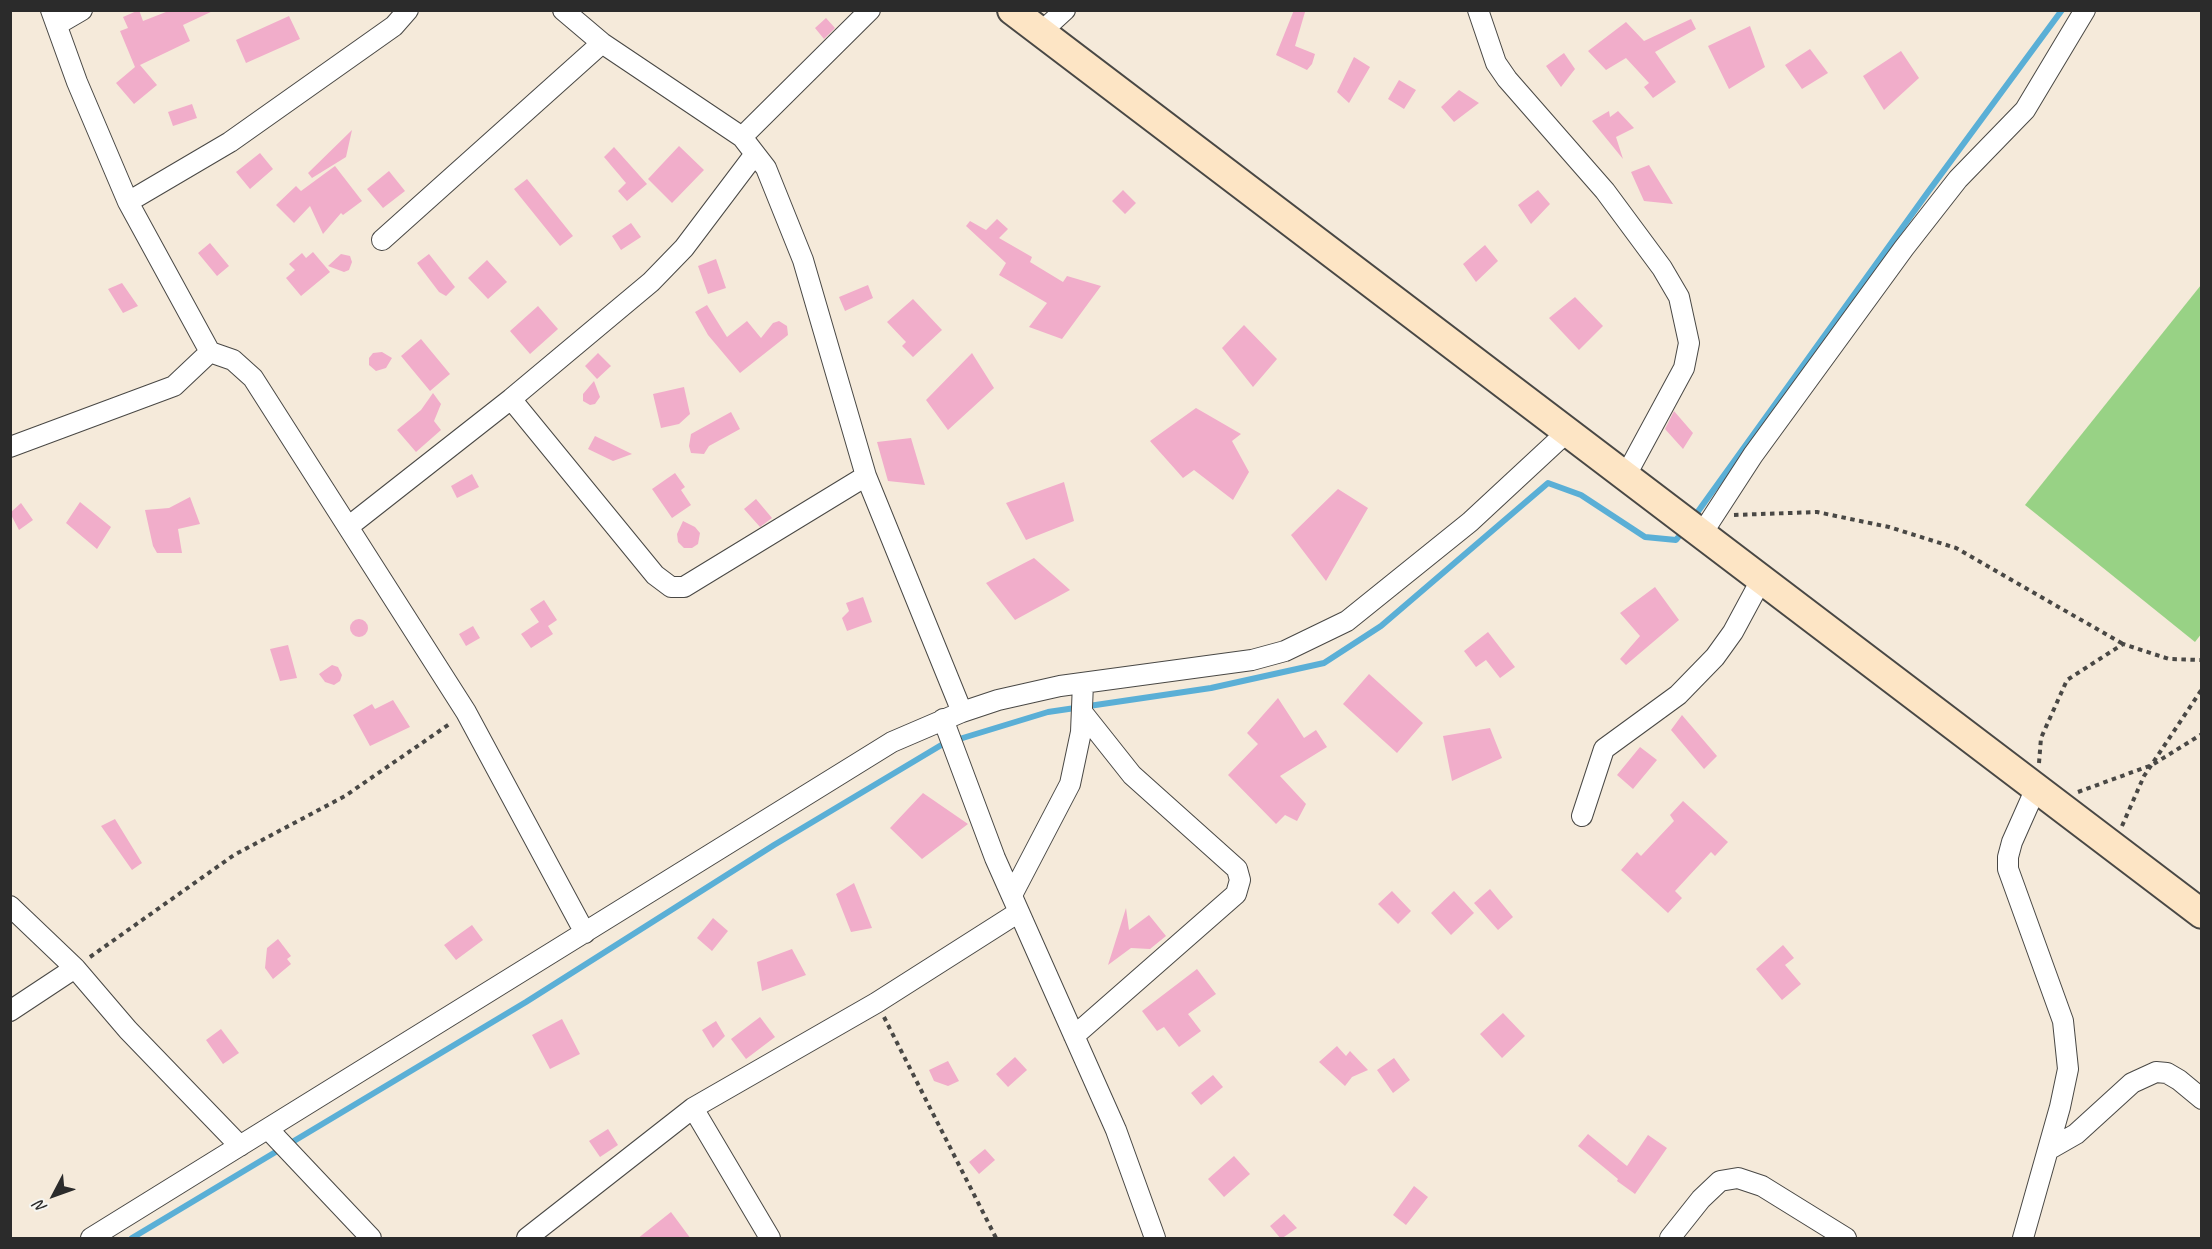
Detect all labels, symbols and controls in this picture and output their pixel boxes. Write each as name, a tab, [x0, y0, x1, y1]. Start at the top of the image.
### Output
north arrow	[24, 1165, 84, 1225]
text: N	[30, 1197, 51, 1217]

